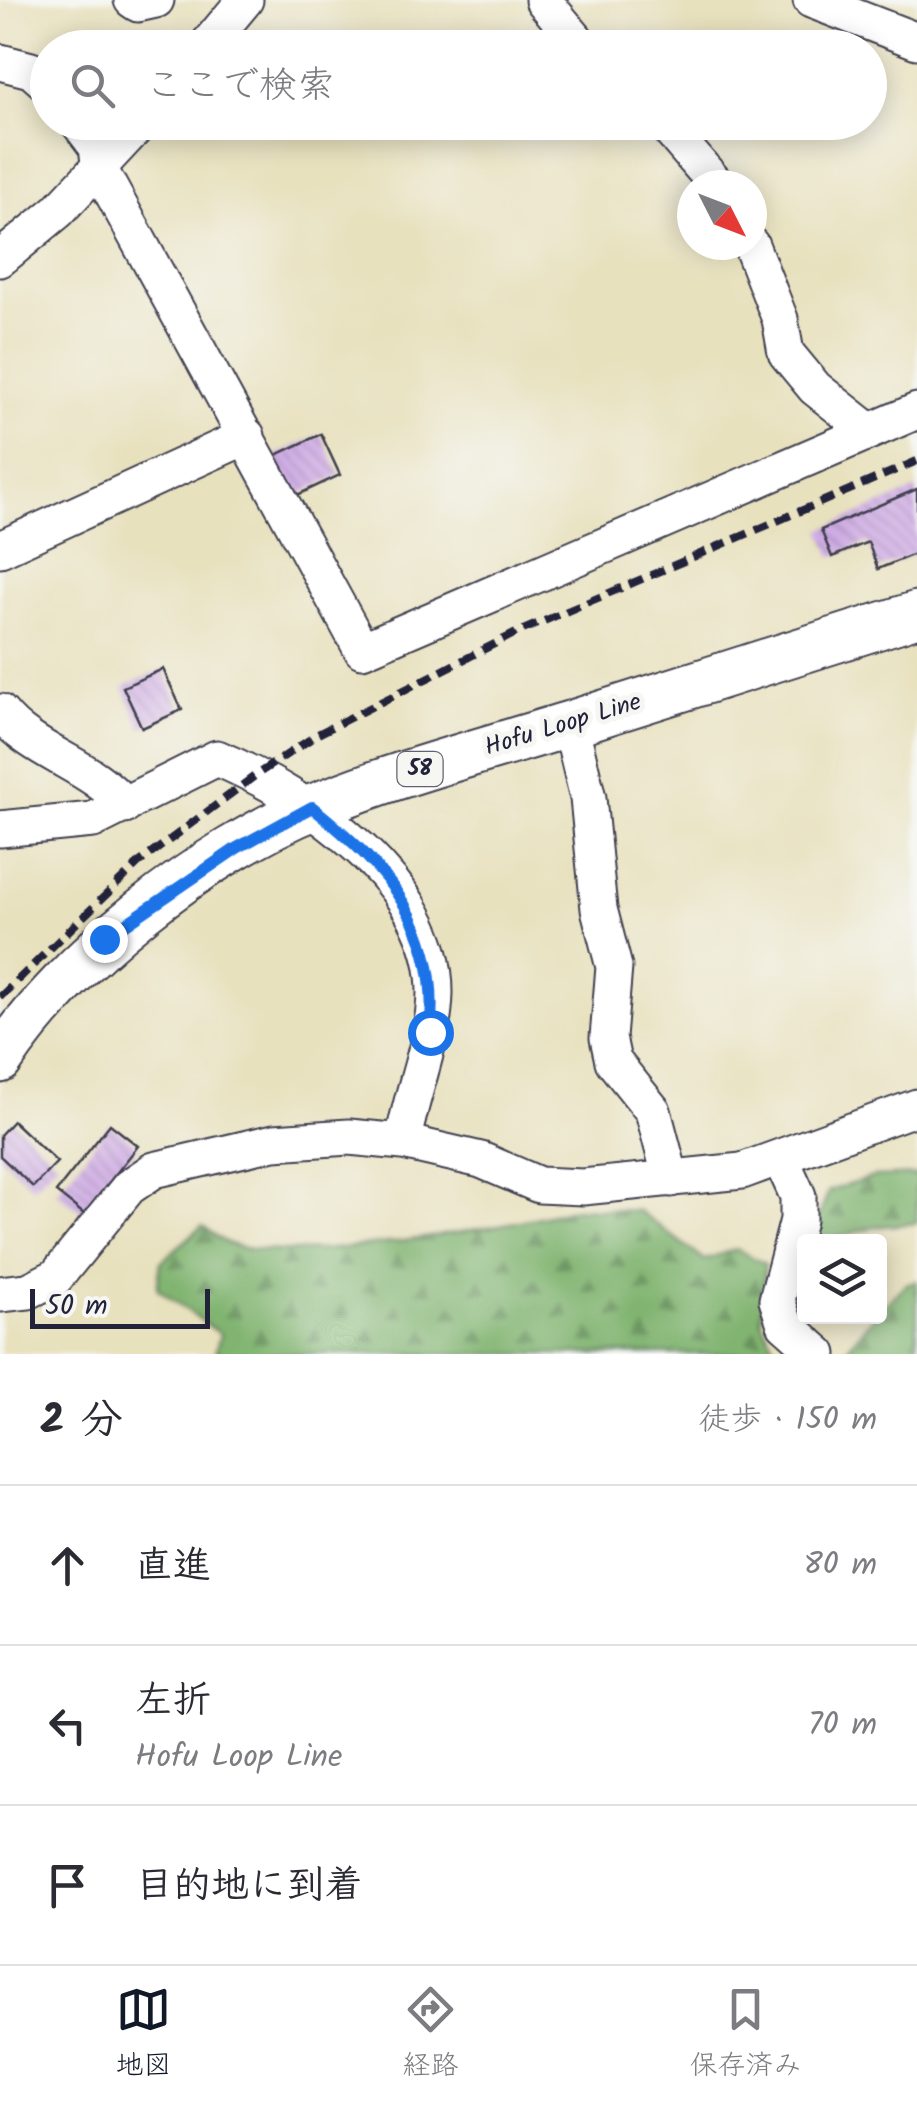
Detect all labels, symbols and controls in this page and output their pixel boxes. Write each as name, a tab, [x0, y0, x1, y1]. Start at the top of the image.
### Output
search box	[30, 30, 887, 140]
text: ここで検索	[145, 57, 335, 117]
icon: search	[65, 58, 120, 113]
north arrow	[677, 170, 767, 260]
street label: Hofu Loop Line	[480, 682, 646, 768]
road number: 58	[398, 752, 442, 786]
route end	[82, 917, 128, 963]
route start	[408, 1010, 454, 1056]
map controls	[797, 1234, 887, 1324]
button: layers	[797, 1234, 887, 1324]
scale bar	[30, 1284, 210, 1328]
text: 50 m	[45, 1284, 108, 1329]
text: 2 分	[40, 1388, 123, 1455]
text: 徒歩 · 150 m	[698, 1395, 877, 1446]
text: 直進	[135, 1537, 211, 1597]
icon: ahead	[40, 1538, 95, 1593]
text: 80 m	[803, 1540, 877, 1591]
text: 左折	[135, 1672, 211, 1732]
icon: left	[40, 1698, 95, 1753]
text: 70 m	[808, 1700, 877, 1751]
text: Hofu Loop Line	[135, 1732, 342, 1783]
text: 目的地に到着	[135, 1857, 363, 1917]
icon: arrive	[40, 1858, 95, 1913]
tab: 地図	[115, 1982, 172, 2089]
tab: 経路	[402, 1982, 459, 2089]
tab: 保存済み	[689, 1982, 802, 2089]

